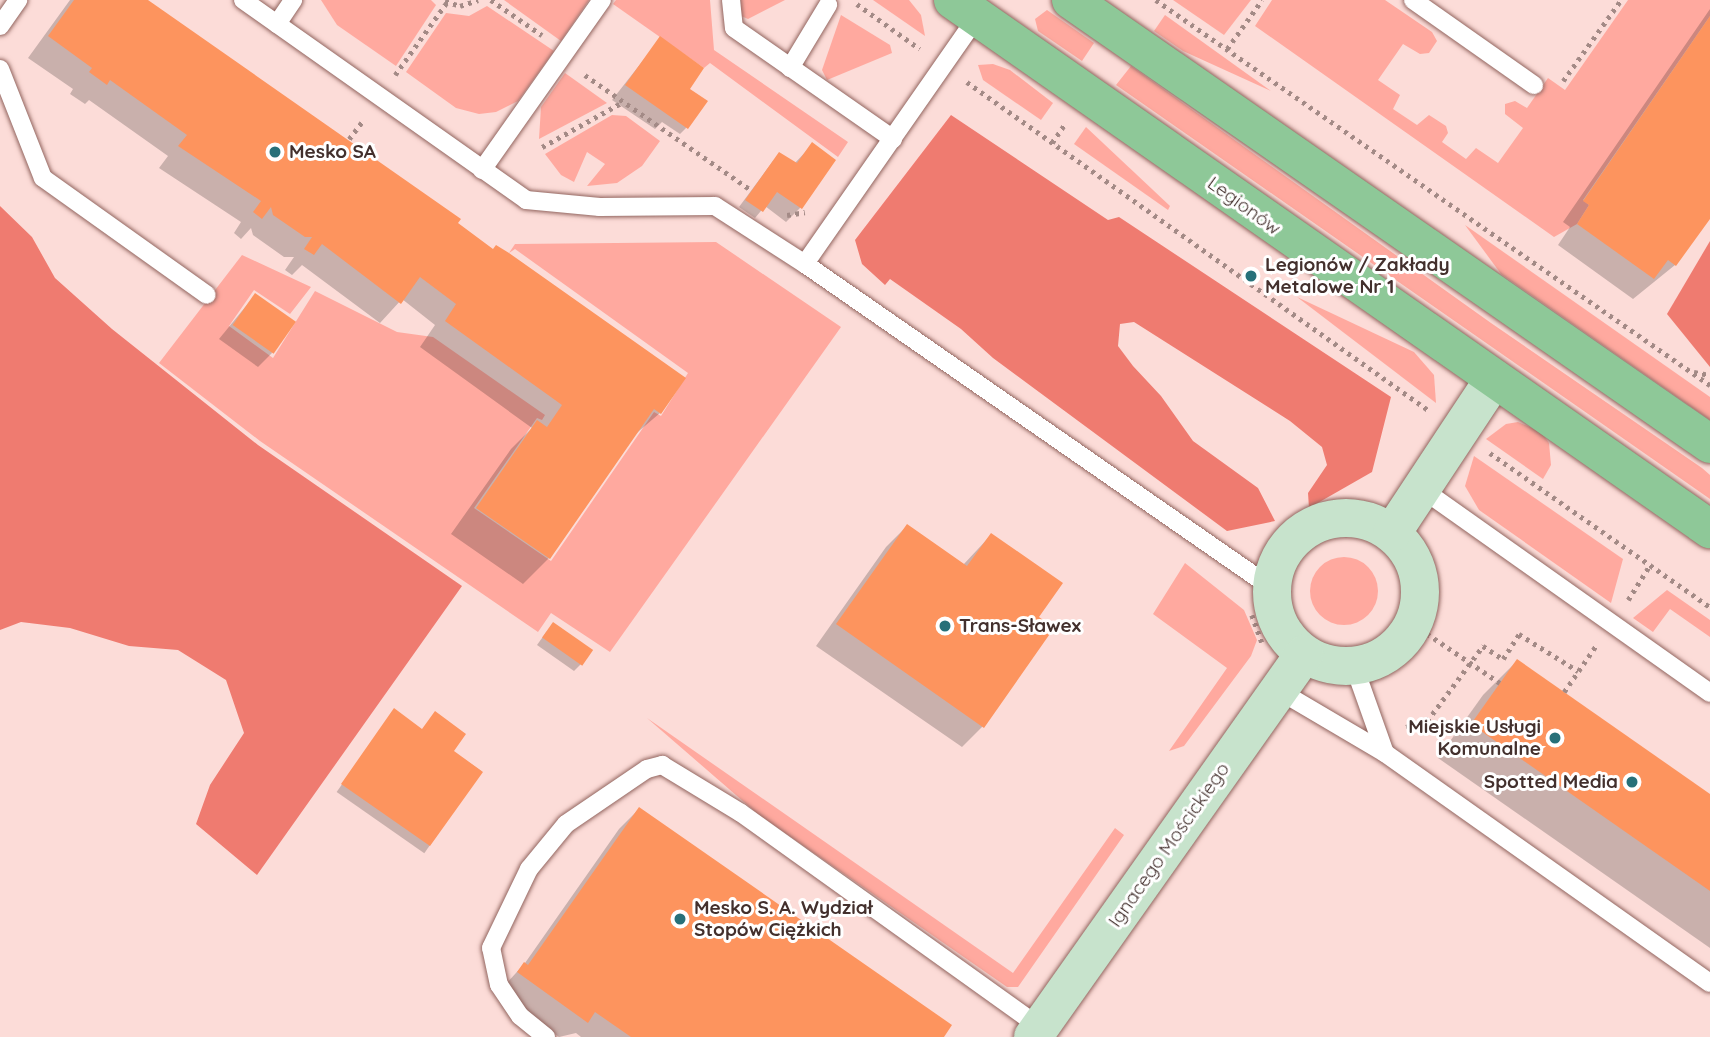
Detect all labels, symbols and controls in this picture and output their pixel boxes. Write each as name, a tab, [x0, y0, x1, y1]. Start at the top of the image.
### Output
place label: Mesko SA	[289, 141, 376, 163]
marker: Mesko SA	[267, 144, 283, 160]
street label: Legionów	[1203, 172, 1285, 240]
place label: Legionów / Zakłady Metalowe Nr 1	[1265, 254, 1450, 298]
marker: Legionów / Zakłady Metalowe Nr 1	[1243, 268, 1259, 284]
place label: Trans-Sławex	[959, 615, 1081, 637]
marker: Trans-Sławex	[937, 618, 953, 634]
place label: Miejskie Usługi Komunalne	[1408, 716, 1541, 760]
marker: Miejskie Usługi Komunalne	[1547, 730, 1563, 746]
street label: Ignacego Mościckiego	[1104, 758, 1234, 932]
place label: Spotted Media	[1484, 771, 1618, 793]
marker: Spotted Media	[1624, 774, 1640, 790]
place label: Mesko S. A. Wydział Stopów Ciężkich	[694, 897, 873, 941]
marker: Mesko S. A. Wydział Stopów Ciężkich	[672, 911, 688, 927]

